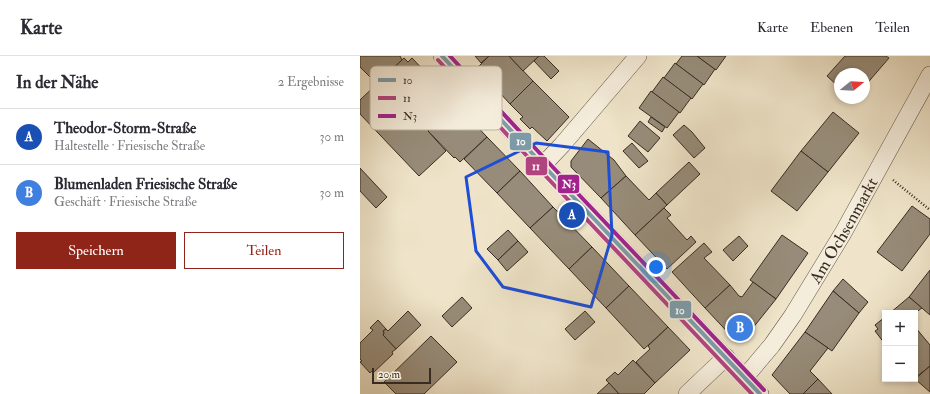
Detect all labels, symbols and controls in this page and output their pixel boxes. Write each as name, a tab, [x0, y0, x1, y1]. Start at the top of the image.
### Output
text: Karte	[20, 16, 62, 40]
text: Karte	[757, 19, 788, 36]
text: Ebenen	[810, 19, 853, 36]
text: Teilen	[875, 19, 910, 36]
legend	[370, 66, 502, 130]
north arrow	[834, 68, 870, 104]
text: In der Nähe	[16, 72, 98, 93]
text: 2 Ergebnisse	[278, 74, 344, 90]
text: 10	[403, 74, 413, 87]
text: 11	[403, 92, 411, 105]
text: N3	[403, 110, 417, 123]
text: Theodor-Storm-Straße	[54, 119, 196, 138]
text: A	[25, 129, 33, 145]
text: 30 m	[320, 129, 344, 145]
line badge: 10	[509, 132, 532, 151]
text: 10	[516, 135, 526, 148]
text: Haltestelle · Friesische Straße	[54, 138, 205, 154]
line badge: 11	[525, 156, 548, 176]
text: 11	[532, 160, 540, 173]
line badge: N3	[557, 174, 580, 194]
street label: Am Ochsenmarkt	[804, 174, 883, 288]
text: Blumenladen Friesische Straße	[54, 175, 237, 194]
text: N3	[561, 178, 576, 191]
text: B	[25, 185, 33, 201]
text: 30 m	[320, 185, 344, 201]
text: Geschäft · Friesische Straße	[54, 194, 197, 210]
pin: A	[559, 200, 585, 230]
button: Speichern	[16, 232, 176, 269]
button: Teilen	[184, 232, 344, 269]
your location	[646, 257, 666, 277]
line badge: 10	[669, 300, 692, 319]
text: 10	[675, 304, 685, 317]
map controls	[882, 310, 918, 382]
button: +	[882, 310, 918, 346]
pin: B	[727, 313, 753, 343]
button: −	[882, 346, 918, 382]
scale bar	[372, 366, 431, 385]
text: 20 m	[378, 368, 400, 381]

